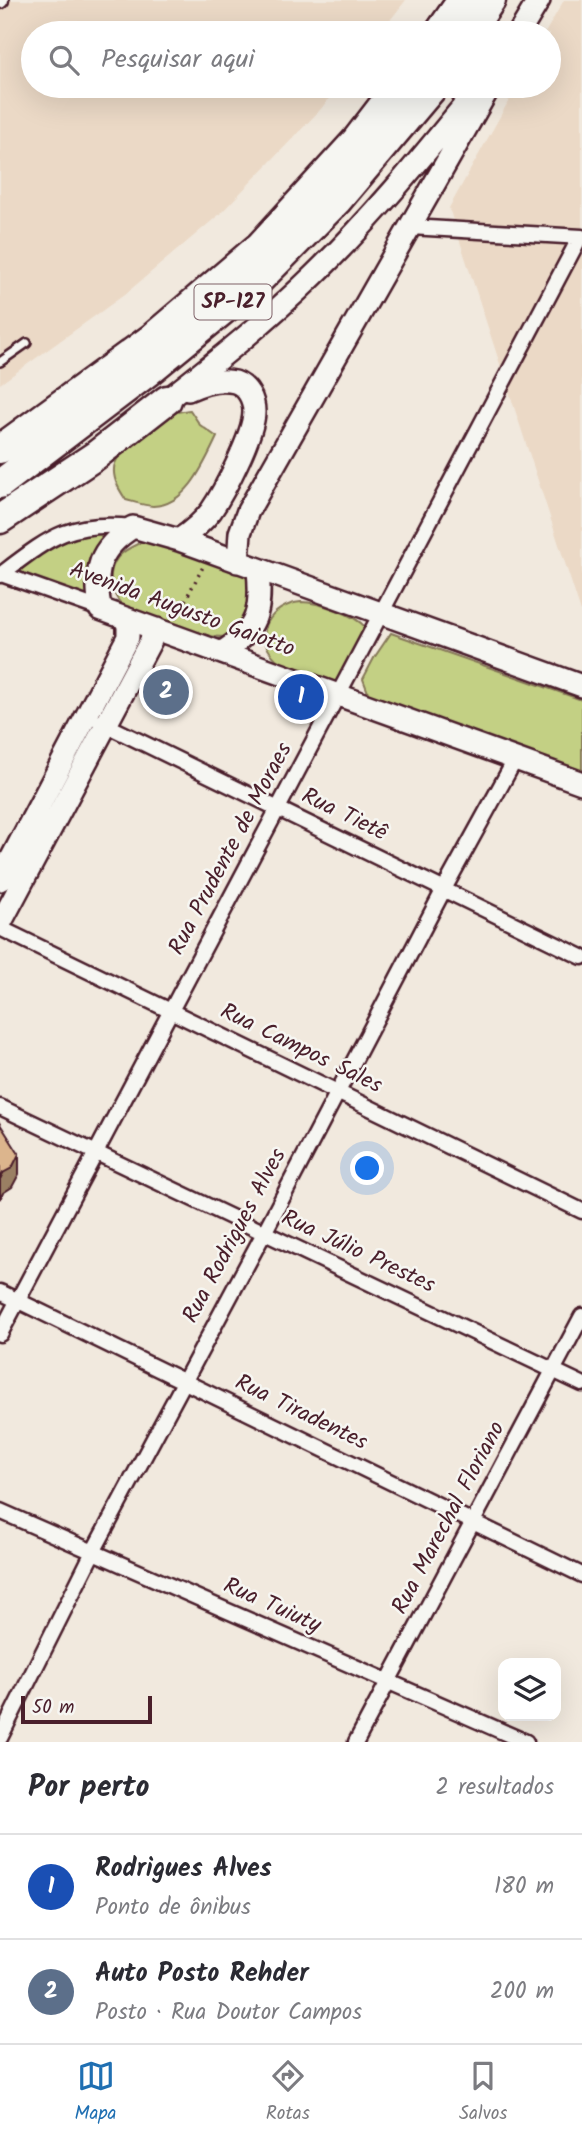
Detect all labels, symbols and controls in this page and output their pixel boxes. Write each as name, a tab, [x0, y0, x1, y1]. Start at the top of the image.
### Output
search box	[21, 21, 561, 98]
text: Pesquisar aqui	[101, 39, 254, 81]
icon: search	[45, 41, 83, 79]
road number: SP-127	[194, 284, 272, 320]
street label: Avenida Augusto Gaiotto	[64, 552, 300, 668]
pin: 2	[143, 666, 189, 718]
pin: 1	[278, 671, 324, 723]
street label: Rua Prudente de Moraes	[160, 736, 302, 962]
street label: Rua Tietê	[295, 779, 394, 852]
street label: Rua Campos Sales	[214, 994, 388, 1104]
street label: Rua Rodrigues Alves	[174, 1142, 296, 1330]
your location	[350, 1151, 384, 1185]
street label: Rua Júlio Prestes	[275, 1201, 441, 1304]
street label: Rua Tiradentes	[228, 1365, 374, 1461]
street label: Rua Marechal Floriano	[383, 1415, 515, 1621]
street label: Rua Tuiuty	[217, 1568, 327, 1644]
map controls	[498, 1658, 561, 1721]
button: layers	[498, 1658, 561, 1721]
scale bar	[21, 1693, 152, 1725]
text: 50 m	[32, 1693, 74, 1723]
text: Por perto	[28, 1764, 149, 1812]
text: 2 resultados	[436, 1770, 554, 1806]
text: Rodrigues Alves	[95, 1848, 272, 1890]
text: 1	[48, 1869, 54, 1905]
text: 180 m	[494, 1869, 554, 1905]
text: Ponto de ônibus	[95, 1890, 251, 1926]
text: Auto Posto Rehder	[95, 1953, 309, 1995]
text: 2	[44, 1974, 58, 2010]
text: 200 m	[490, 1974, 554, 2010]
text: Posto · Rua Doutor Campos	[95, 1995, 362, 2031]
tab: Mapa	[75, 2057, 117, 2129]
tab: Rotas	[266, 2057, 310, 2129]
tab: Salvos	[459, 2057, 507, 2129]

